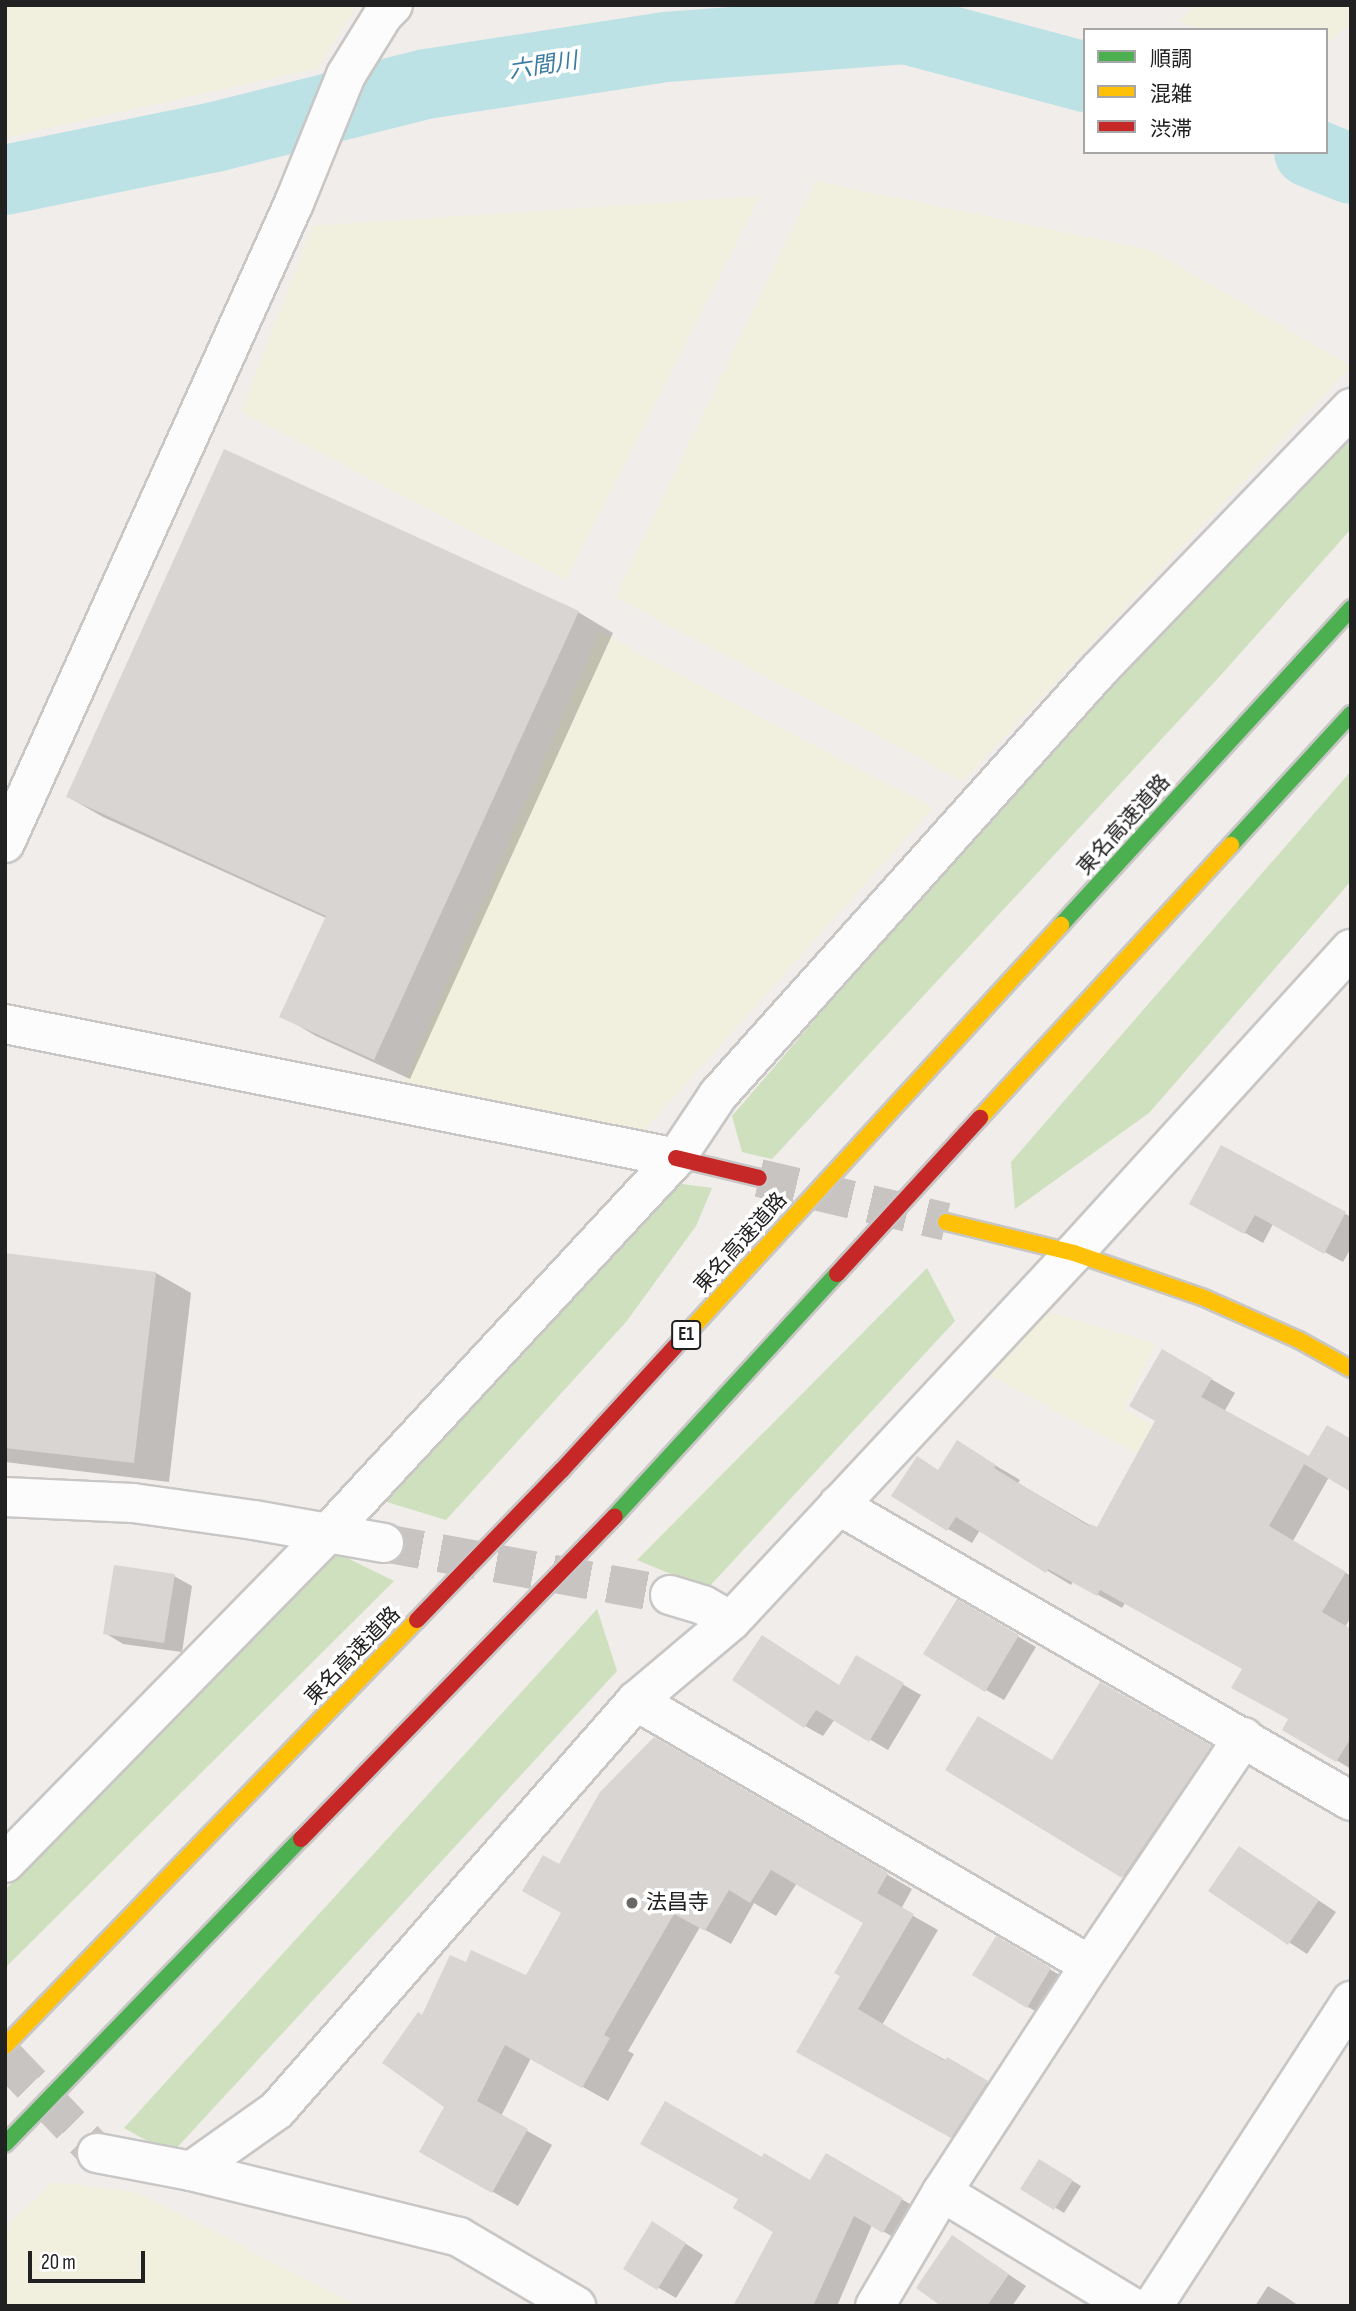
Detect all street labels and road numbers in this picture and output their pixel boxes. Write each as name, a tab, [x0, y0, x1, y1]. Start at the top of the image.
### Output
street label: 東名高速道路	[1072, 770, 1176, 880]
street label: 東名高速道路	[689, 1188, 793, 1298]
road number: E1	[670, 1320, 702, 1350]
street label: 東名高速道路	[300, 1602, 406, 1710]

